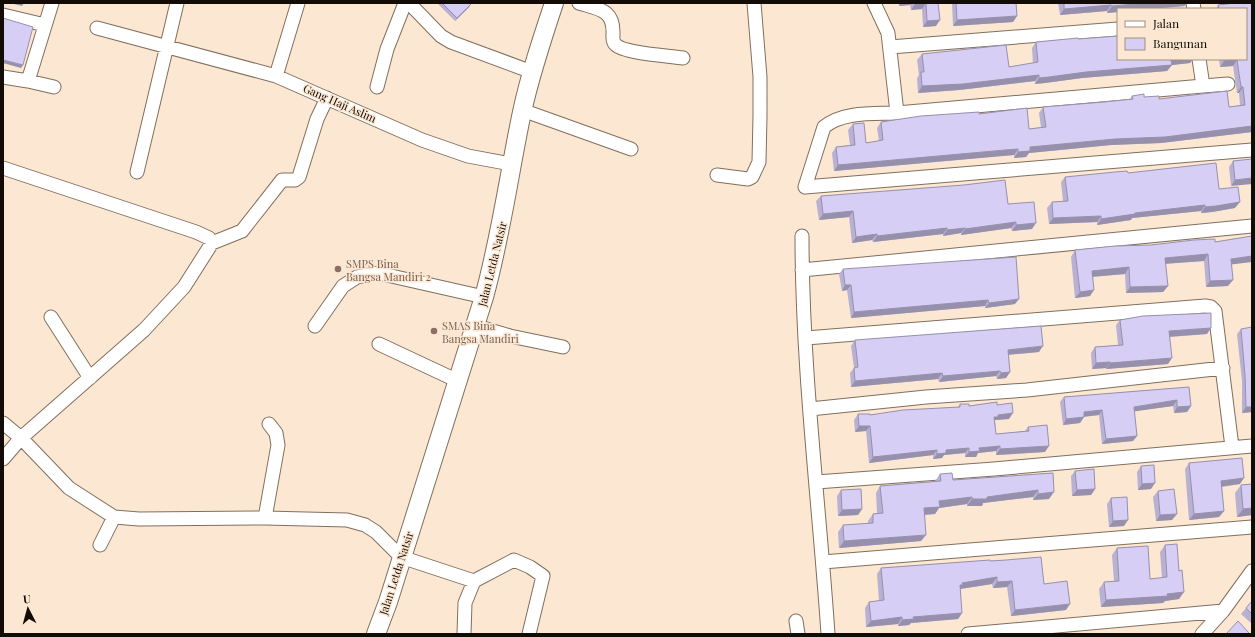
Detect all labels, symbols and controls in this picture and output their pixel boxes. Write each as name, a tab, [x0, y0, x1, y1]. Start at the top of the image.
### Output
legend	[1117, 8, 1247, 60]
text: Jalan	[1152, 15, 1179, 31]
text: Bangunan	[1153, 35, 1207, 51]
street label: Gang Haji Aslim	[301, 80, 379, 126]
street label: Jalan Letda Natsir	[474, 220, 510, 309]
place label: SMPS Bina Bangsa Mandiri 2	[346, 256, 431, 284]
marker: SMPS Bina Bangsa Mandiri 2	[333, 264, 343, 274]
place label: SMAS Bina Bangsa Mandiri	[442, 318, 519, 346]
marker: SMAS Bina Bangsa Mandiri	[429, 326, 439, 336]
street label: Jalan Letda Natsir	[375, 529, 417, 618]
north arrow	[8, 589, 48, 629]
text: U	[22, 591, 32, 606]

